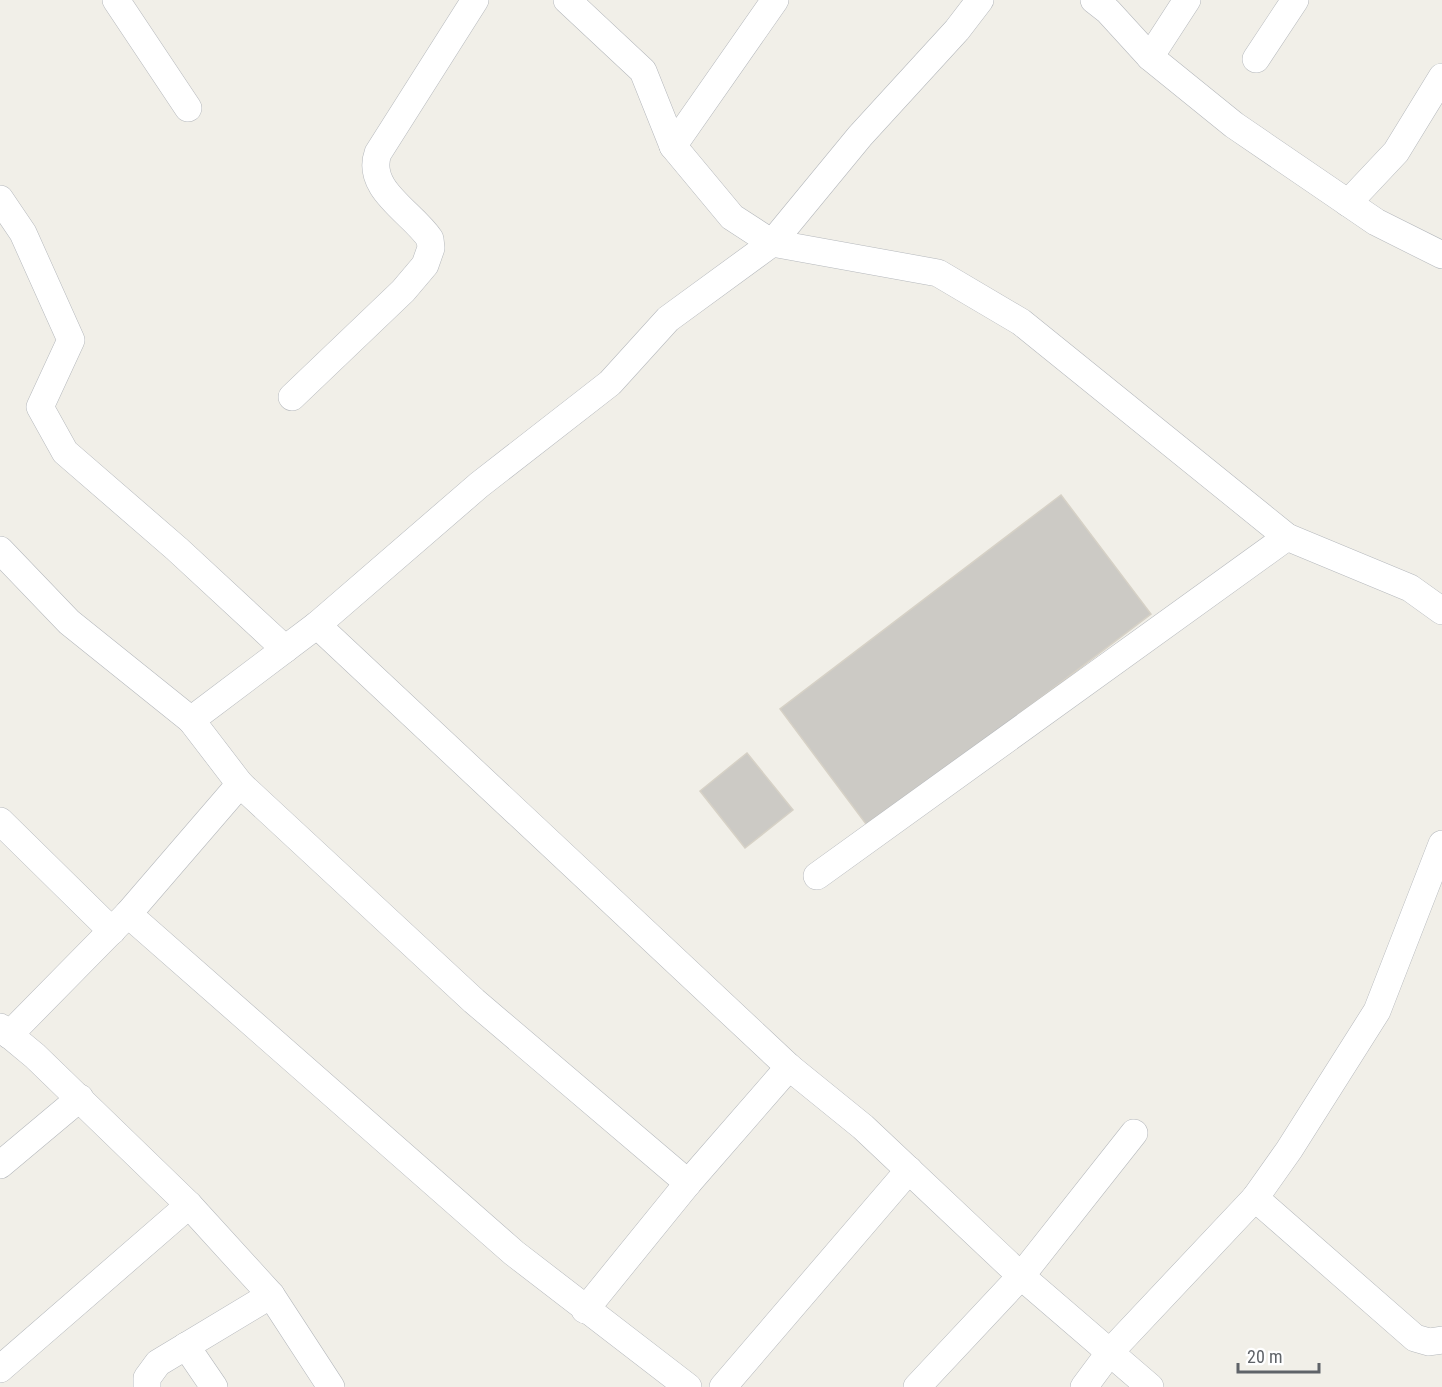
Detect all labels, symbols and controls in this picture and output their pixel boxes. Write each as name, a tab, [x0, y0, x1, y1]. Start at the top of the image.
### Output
scale bar	[1238, 1336, 1319, 1374]
text: 20 m	[1247, 1346, 1282, 1367]

